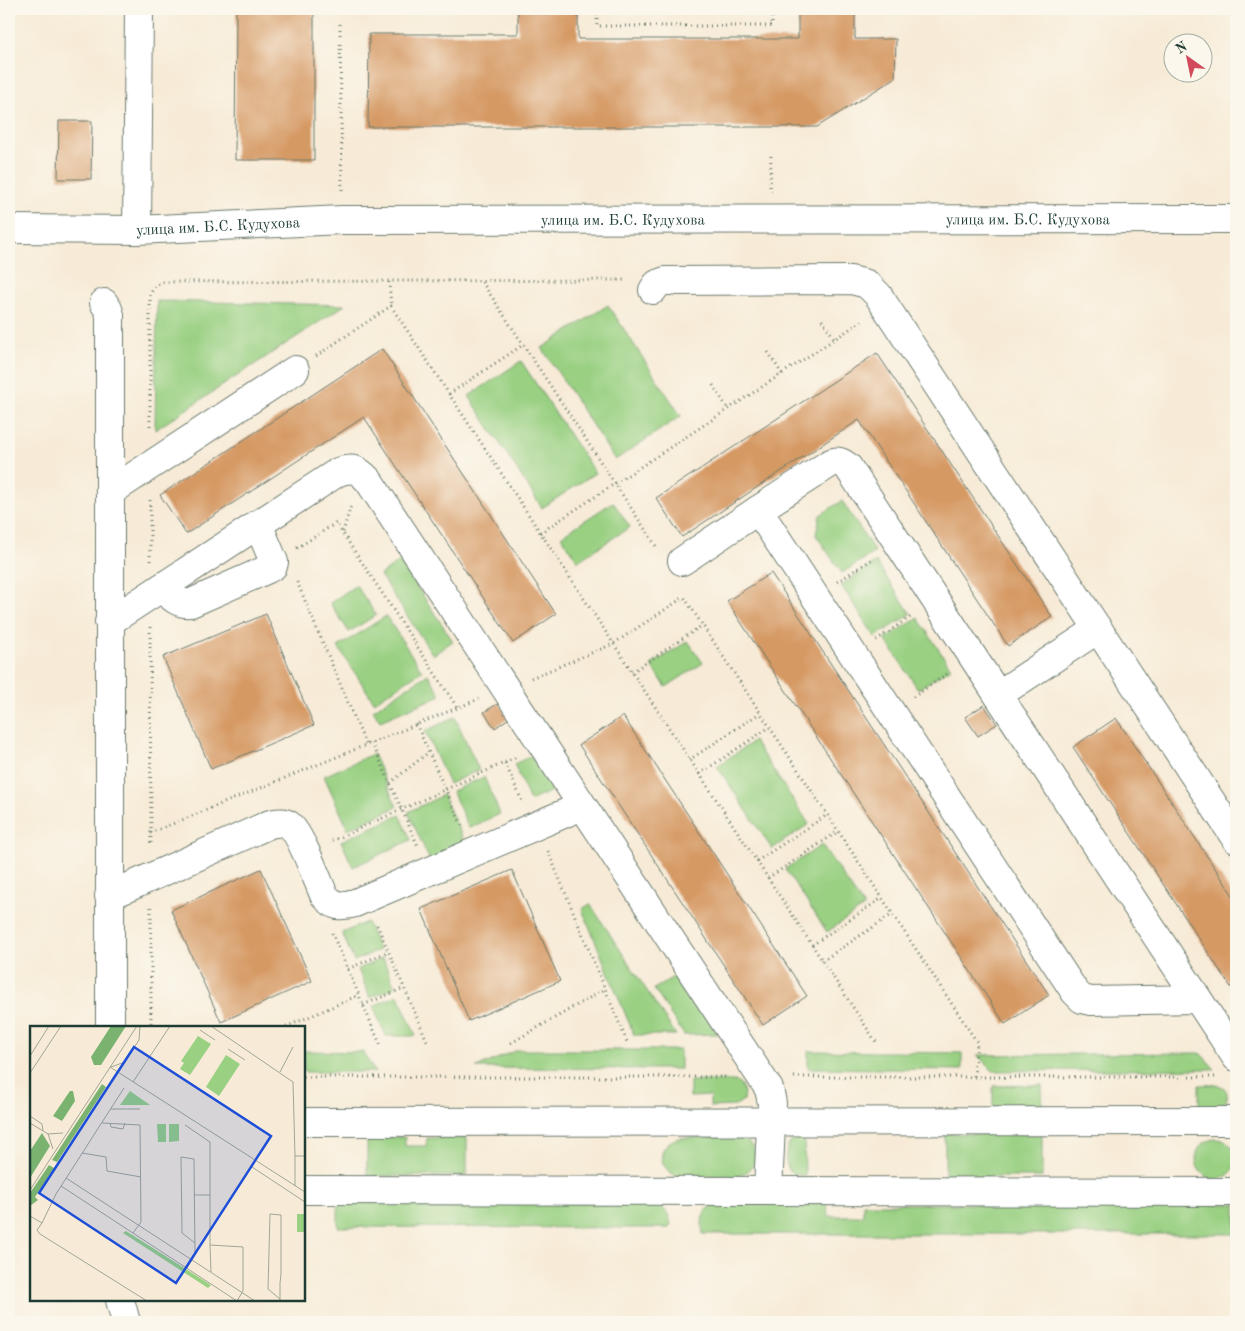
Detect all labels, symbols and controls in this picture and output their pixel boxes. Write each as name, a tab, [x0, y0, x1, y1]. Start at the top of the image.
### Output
north arrow	[1162, 32, 1212, 82]
text: N	[1173, 39, 1190, 57]
street label: улица им. Б.С. Кудухова	[946, 213, 1110, 228]
street label: улица им. Б.С. Кудухова	[541, 214, 705, 229]
street label: улица им. Б.С. Кудухова	[136, 216, 301, 239]
inset map	[30, 1026, 305, 1301]

